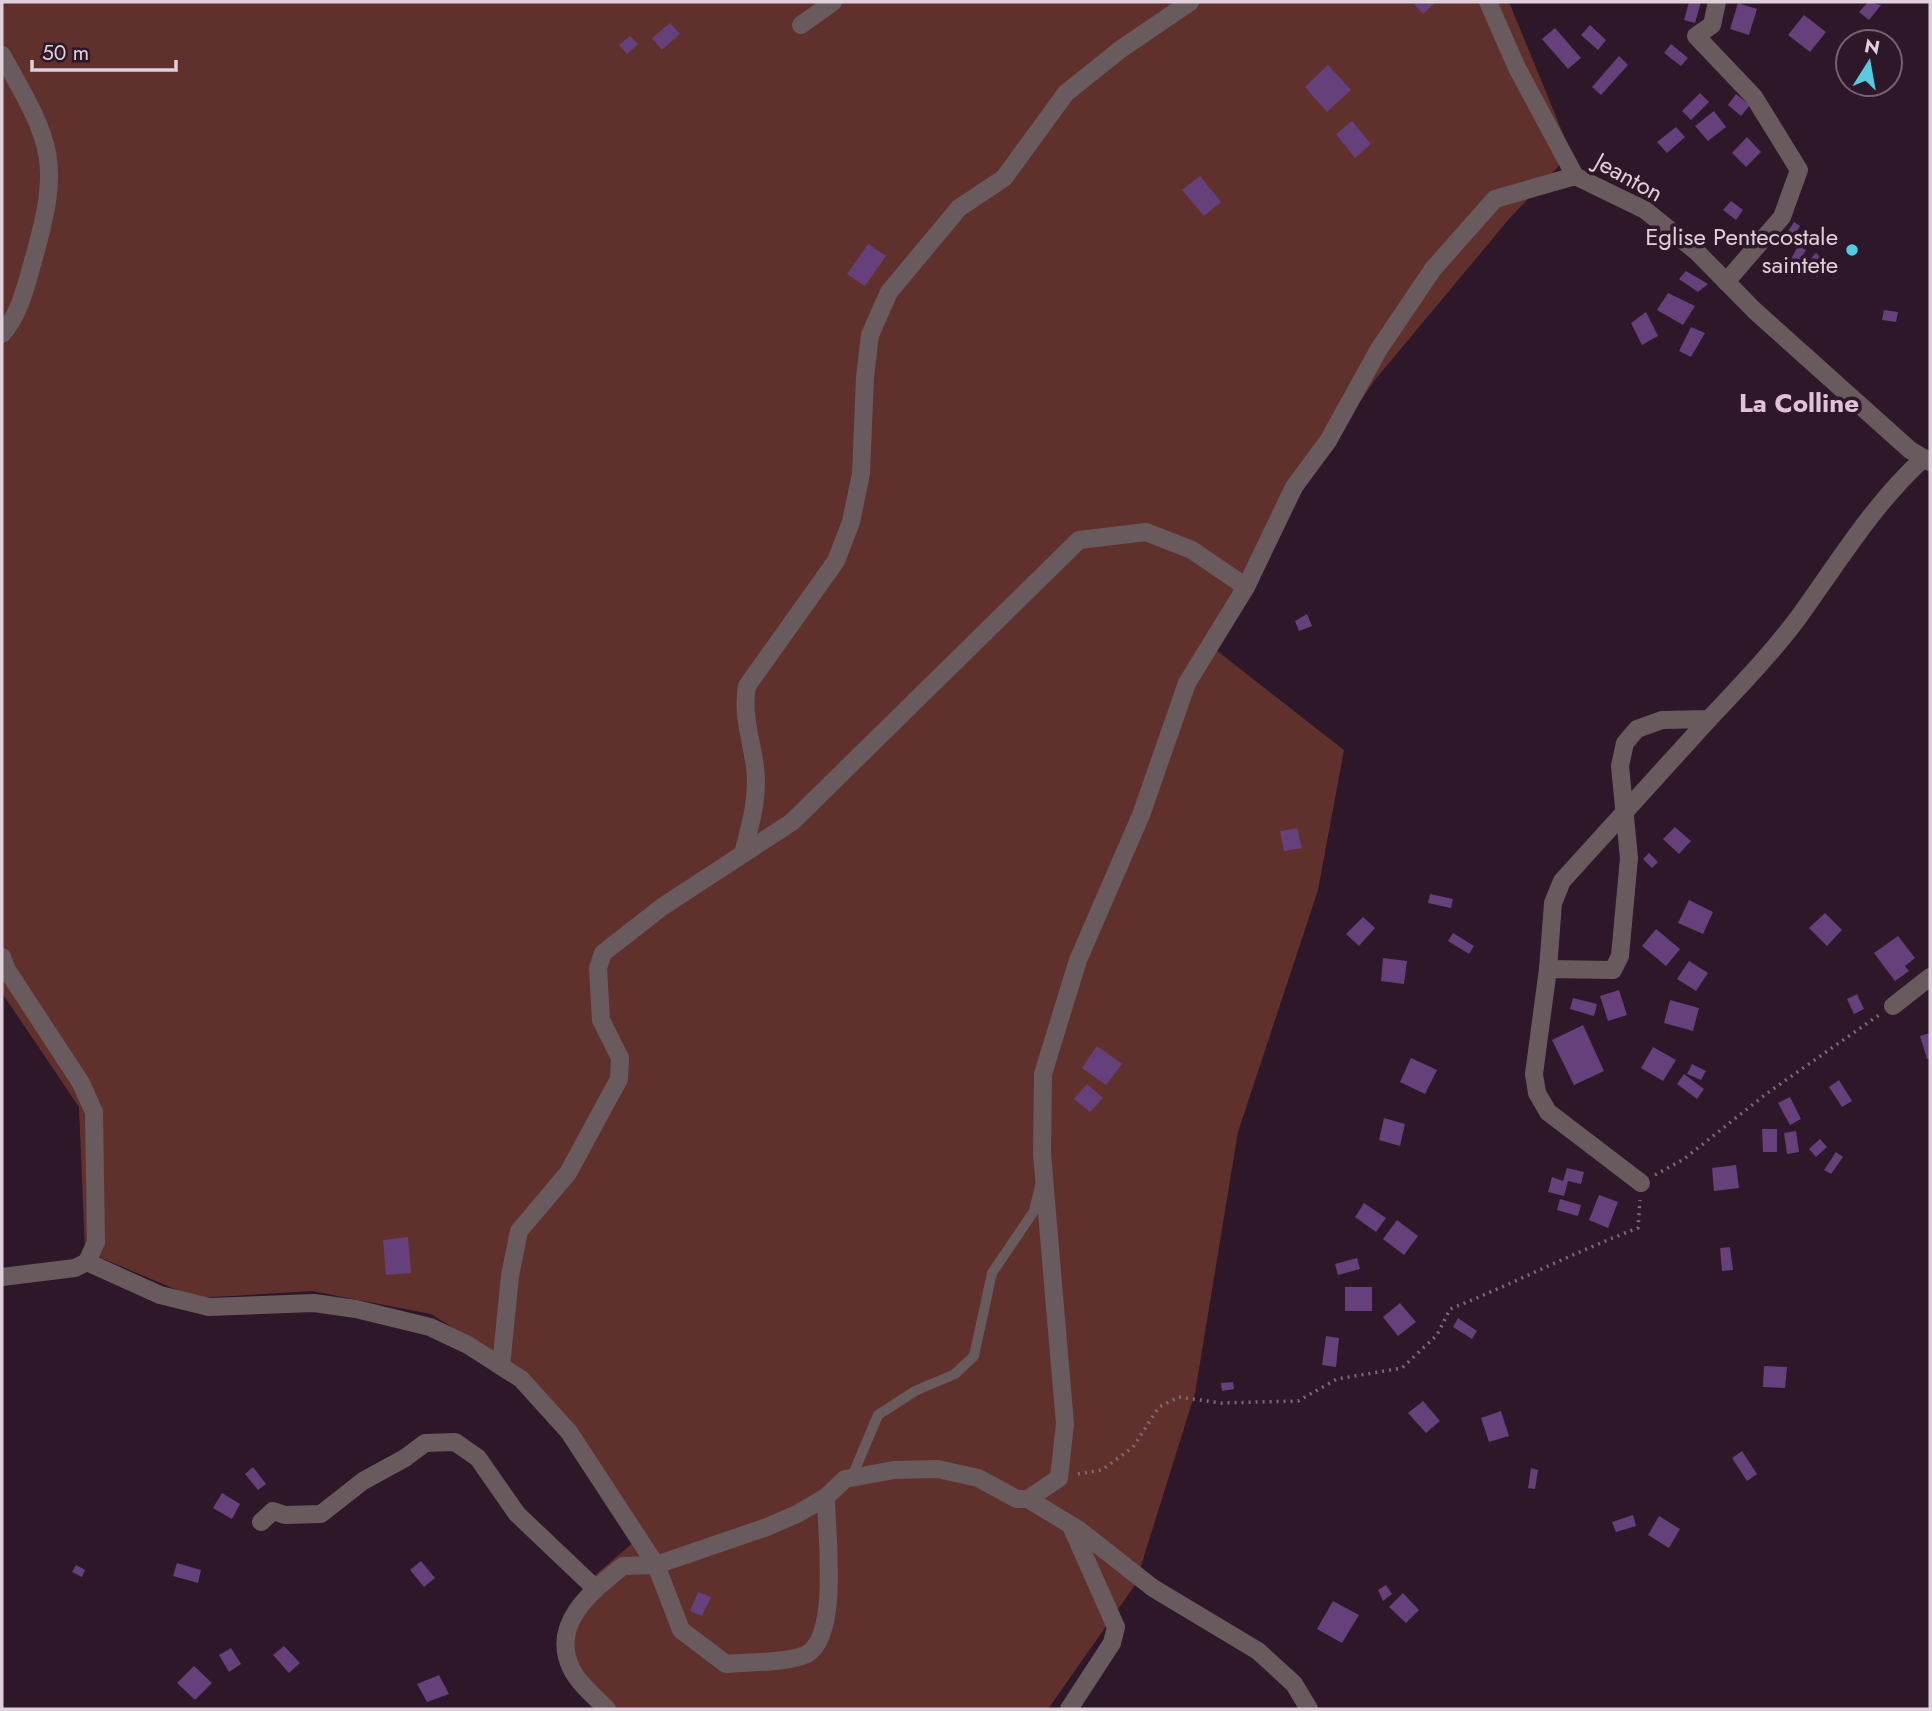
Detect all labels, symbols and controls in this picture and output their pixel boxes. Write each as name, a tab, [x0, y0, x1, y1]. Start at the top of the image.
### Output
scale bar	[32, 28, 175, 72]
north arrow	[1834, 28, 1904, 98]
text: N	[1862, 32, 1882, 61]
text: 50 m	[42, 38, 89, 68]
street label: Jeanton	[1586, 142, 1670, 210]
place label: Eglise Pentecostale saintete	[1645, 219, 1838, 282]
marker: Eglise Pentecostale saintete	[1844, 242, 1860, 258]
district label: La Colline	[1739, 384, 1859, 422]

